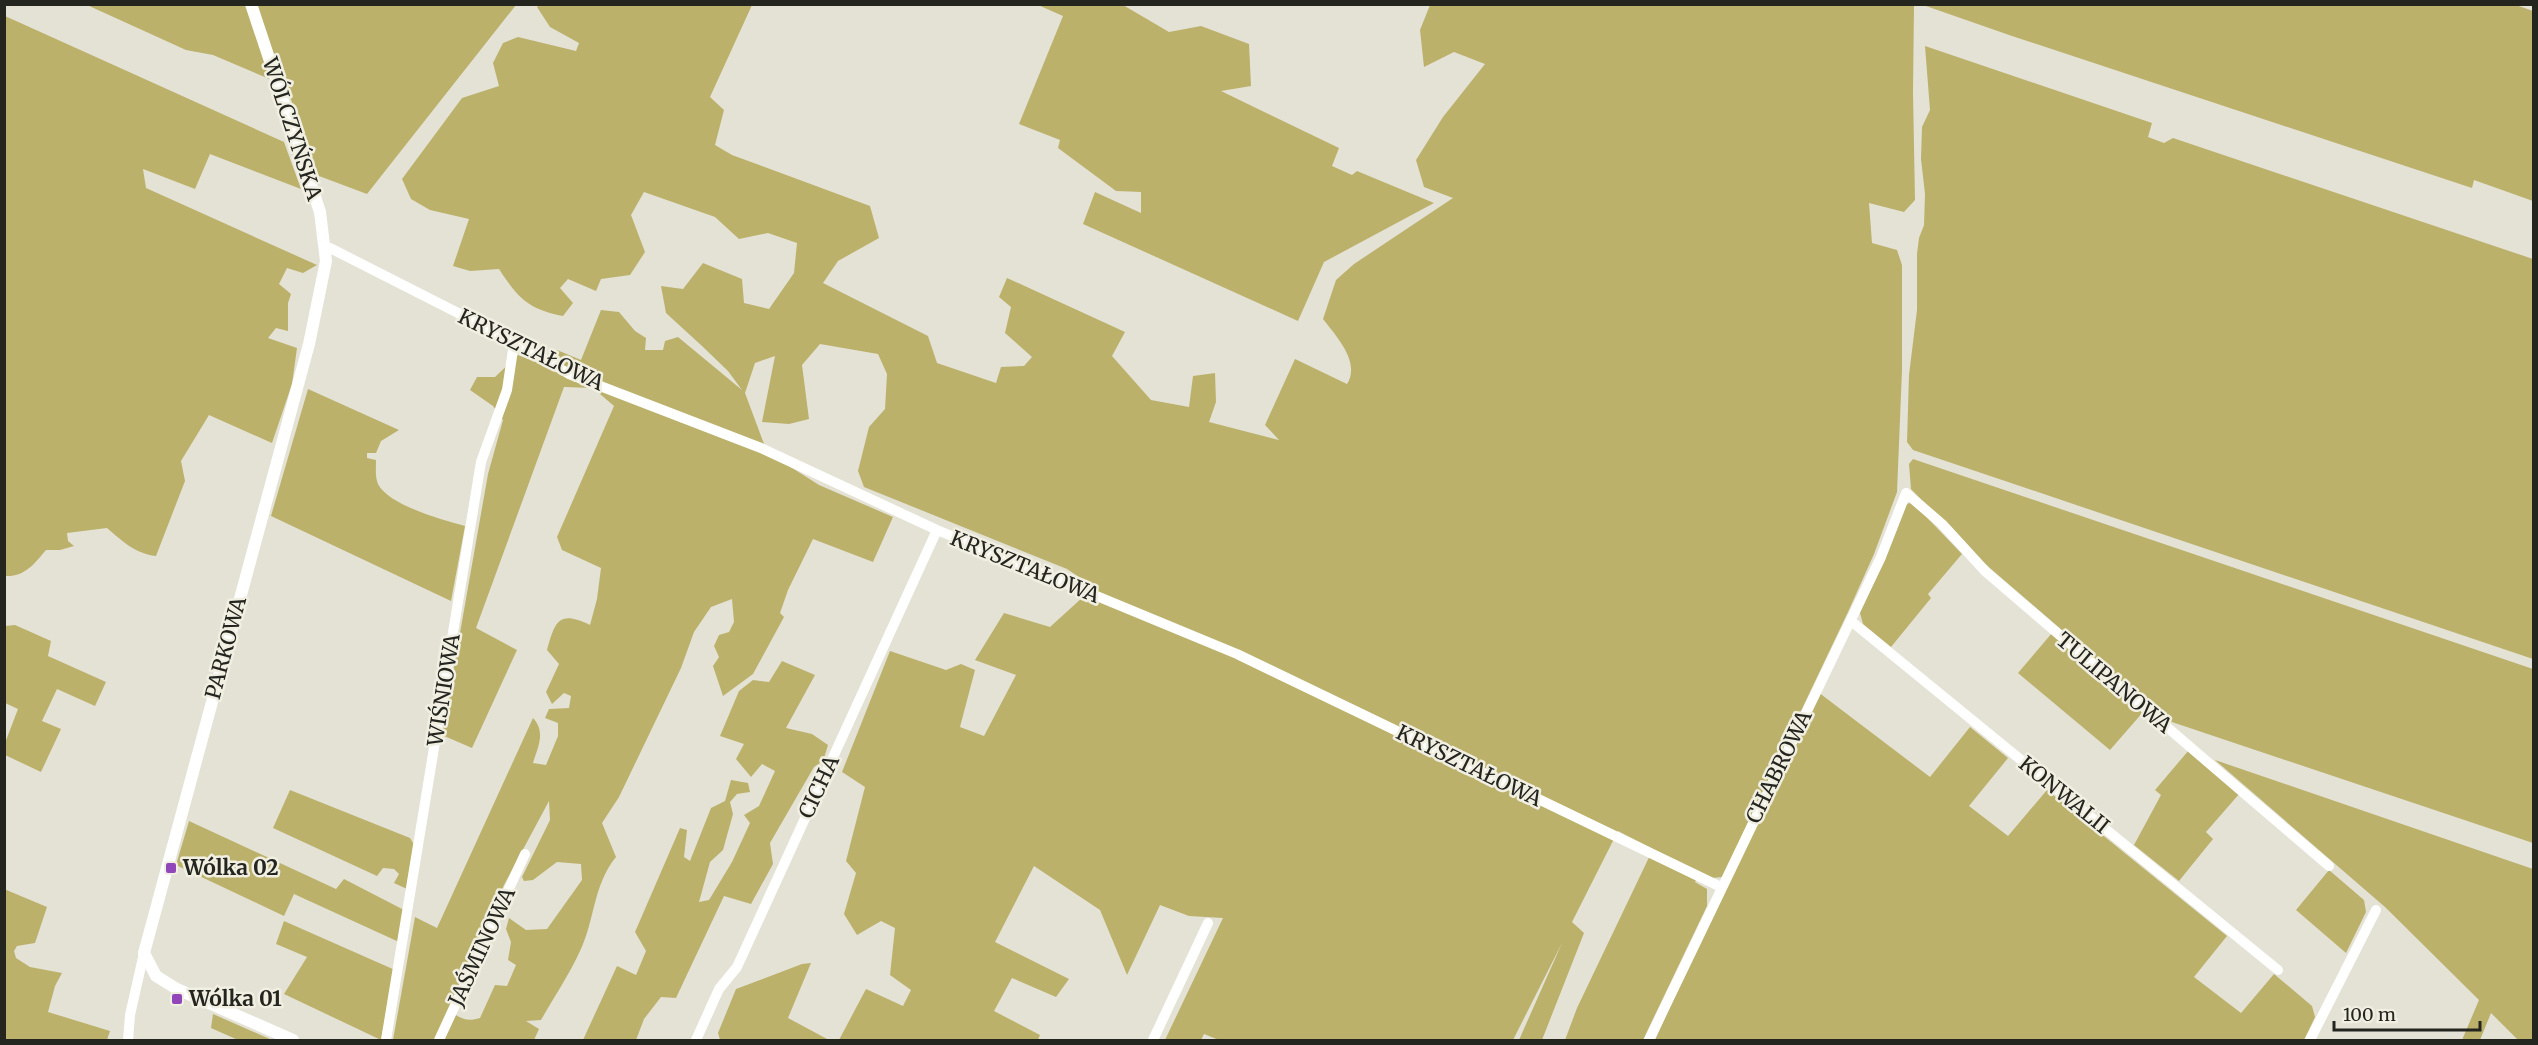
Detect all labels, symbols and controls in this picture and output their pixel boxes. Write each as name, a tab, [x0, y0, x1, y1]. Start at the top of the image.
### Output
street label: WÓLCZYŃSKA	[256, 53, 329, 204]
street label: KRYSZTAŁOWA	[454, 303, 609, 397]
street label: KRYSZTAŁOWA	[947, 524, 1104, 609]
street label: PARKOWA	[199, 594, 252, 702]
street label: TULIPANOWA	[2051, 626, 2178, 739]
street label: WIŚNIOWA	[421, 632, 466, 749]
street label: CHABROWA	[1740, 706, 1818, 828]
street label: KRYSZTAŁOWA	[1392, 719, 1547, 813]
street label: KONWALII	[2014, 750, 2115, 839]
street label: CICHA	[792, 751, 845, 823]
place label: Wólka 02	[182, 854, 279, 881]
marker: Wólka 02	[164, 861, 178, 875]
street label: JAŚMINOWA	[442, 883, 521, 1011]
place label: Wólka 01	[188, 985, 282, 1012]
marker: Wólka 01	[170, 992, 184, 1006]
scale bar	[2334, 994, 2480, 1032]
text: 100 m	[2343, 1003, 2396, 1026]

